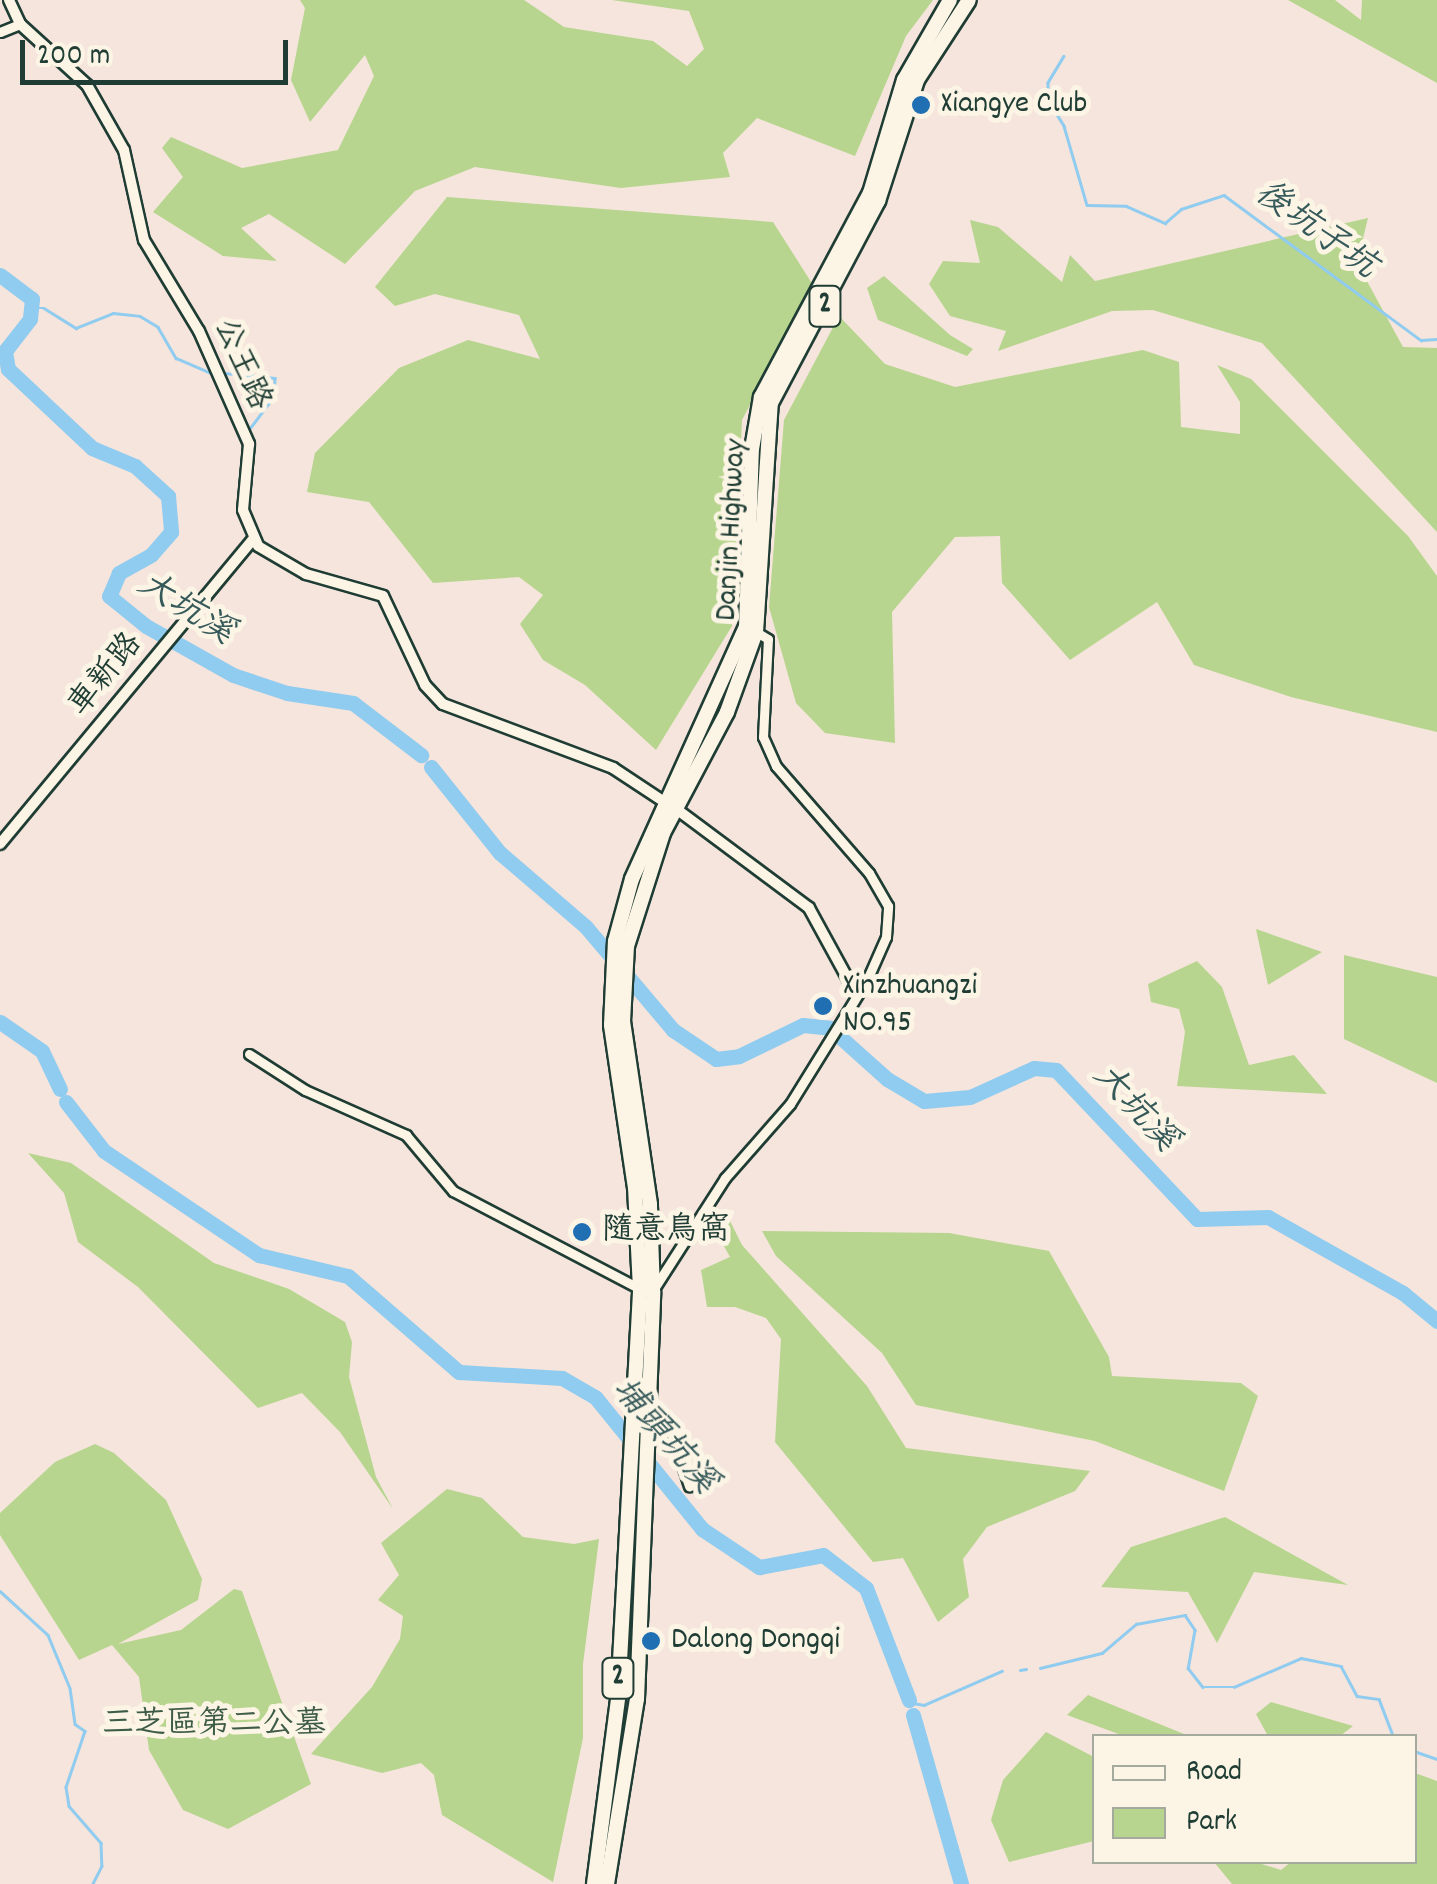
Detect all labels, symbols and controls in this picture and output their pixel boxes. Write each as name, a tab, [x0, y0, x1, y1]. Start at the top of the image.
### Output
scale bar	[25, 20, 292, 82]
text: 200 m	[37, 36, 110, 79]
place label: Xiangye Club	[941, 86, 1087, 124]
marker: Xiangye Club	[910, 94, 932, 116]
water label: 後坑子坑	[1246, 173, 1384, 289]
road number: 2	[808, 281, 842, 331]
street label: 公王路	[203, 313, 277, 417]
street label: Danjin Highway	[709, 438, 757, 622]
water label: 大坑溪	[129, 564, 241, 656]
street label: 車新路	[62, 627, 152, 725]
place label: Xinzhuangzi NO.95	[843, 969, 977, 1044]
marker: Xinzhuangzi NO.95	[812, 995, 834, 1017]
water label: 大坑溪	[1083, 1056, 1185, 1162]
place label: 隨意鳥窩	[602, 1213, 730, 1251]
marker: 隨意鳥窩	[571, 1221, 593, 1243]
water label: 埔頭坑溪	[601, 1370, 725, 1504]
place label: Dalong Dongqi	[671, 1622, 840, 1660]
marker: Dalong Dongqi	[640, 1630, 662, 1652]
road number: 2	[600, 1653, 636, 1703]
park label: 三芝區第二公墓	[102, 1707, 326, 1745]
legend	[1092, 1734, 1417, 1864]
text: Road	[1186, 1752, 1242, 1795]
text: Park	[1186, 1802, 1237, 1845]

